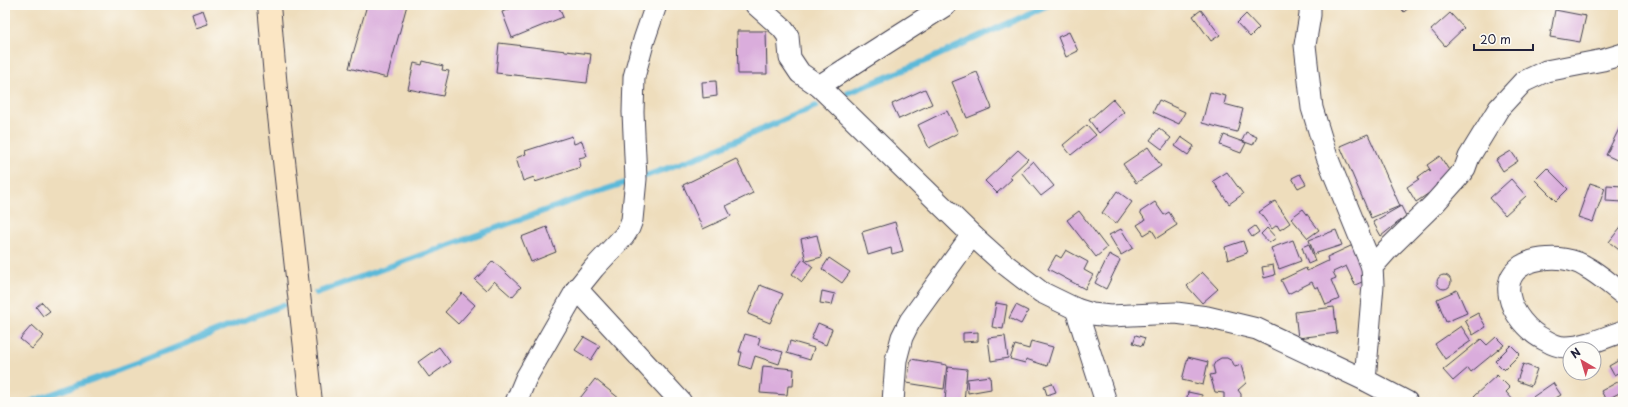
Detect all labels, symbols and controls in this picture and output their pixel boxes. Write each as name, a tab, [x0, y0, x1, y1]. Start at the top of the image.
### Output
scale bar	[1474, 26, 1533, 52]
text: 20 m	[1480, 30, 1511, 48]
north arrow	[1562, 341, 1602, 381]
text: N	[1567, 343, 1584, 362]

